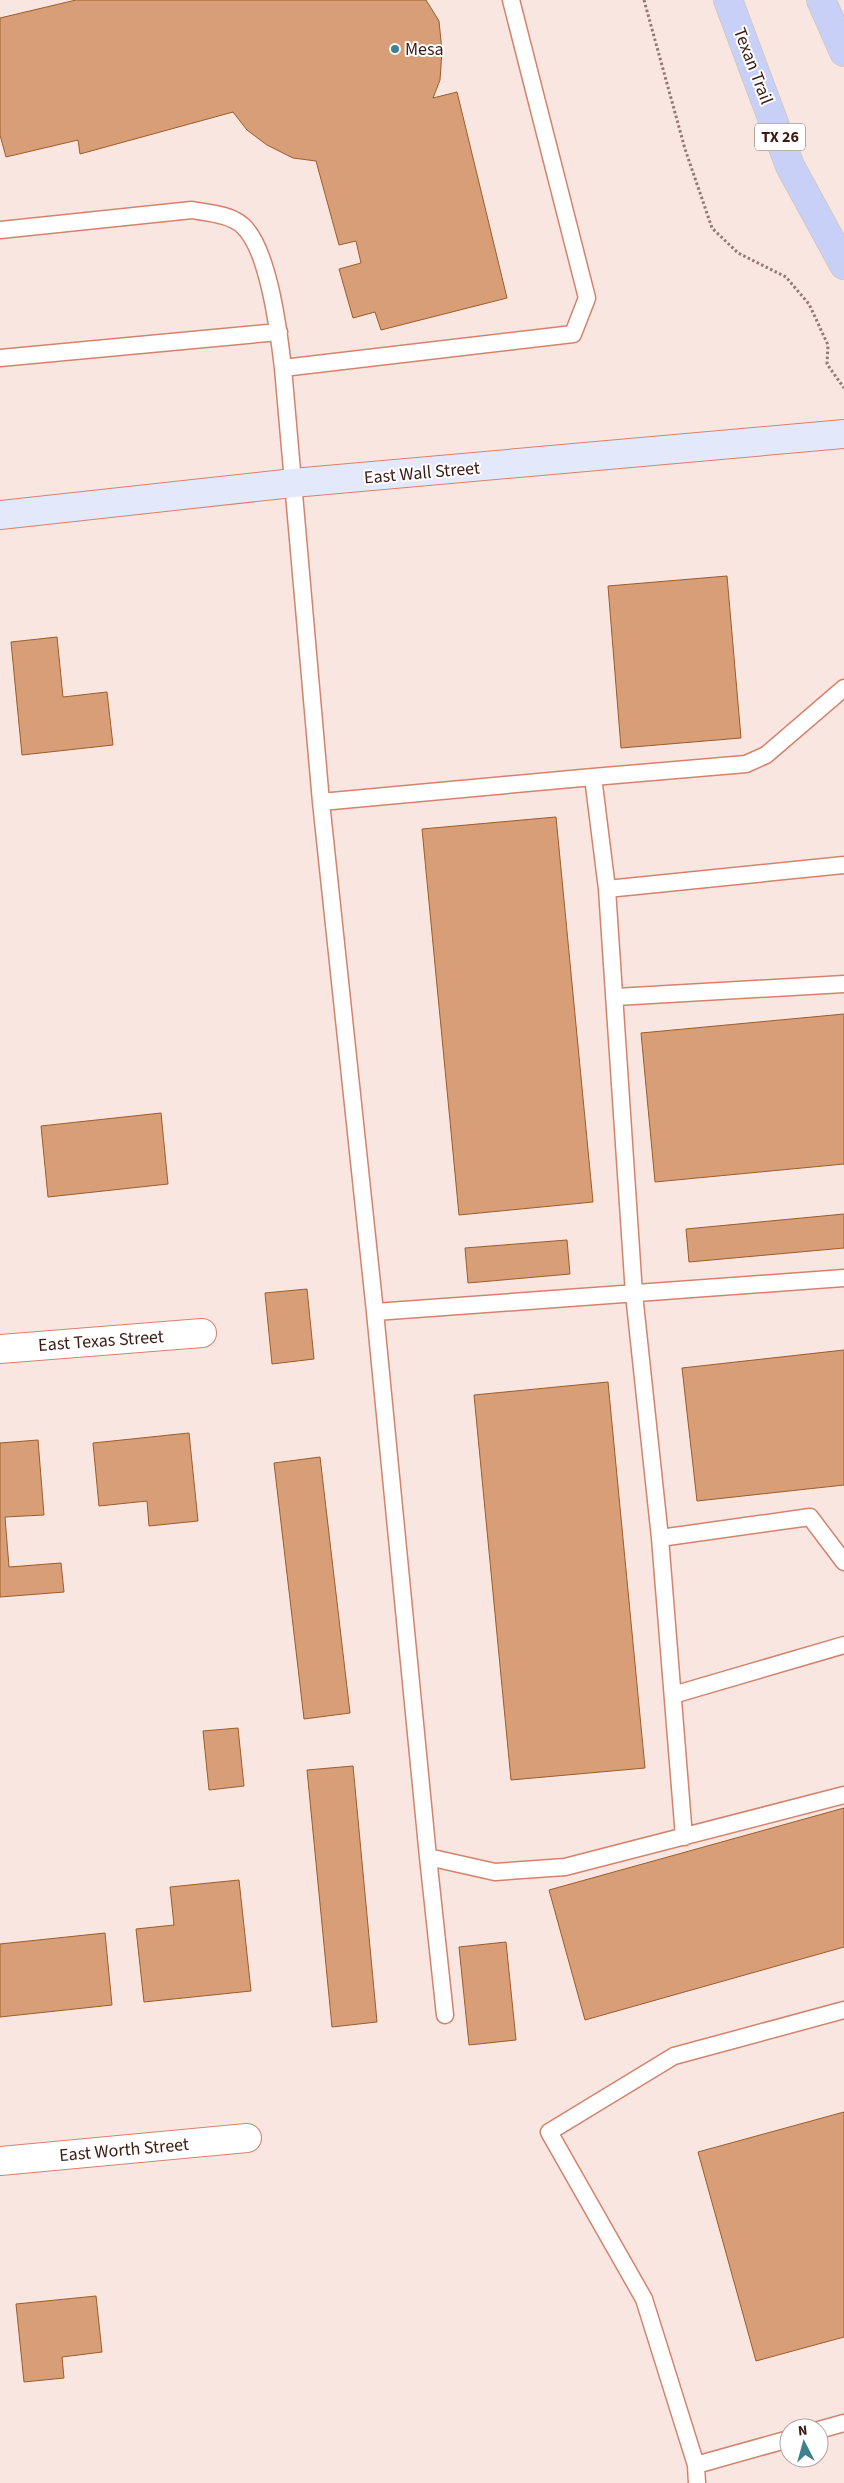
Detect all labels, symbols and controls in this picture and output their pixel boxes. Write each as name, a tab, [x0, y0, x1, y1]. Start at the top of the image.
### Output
street label: Texan Trail	[727, 24, 779, 108]
place label: Mesa	[405, 37, 444, 62]
marker: Mesa	[389, 43, 401, 55]
road number: TX 26	[755, 124, 805, 150]
street label: East Wall Street	[363, 455, 481, 491]
street label: East Texas Street	[37, 1324, 165, 1358]
street label: East Worth Street	[58, 2132, 190, 2168]
north arrow	[779, 2418, 829, 2468]
text: N	[797, 2421, 808, 2441]

